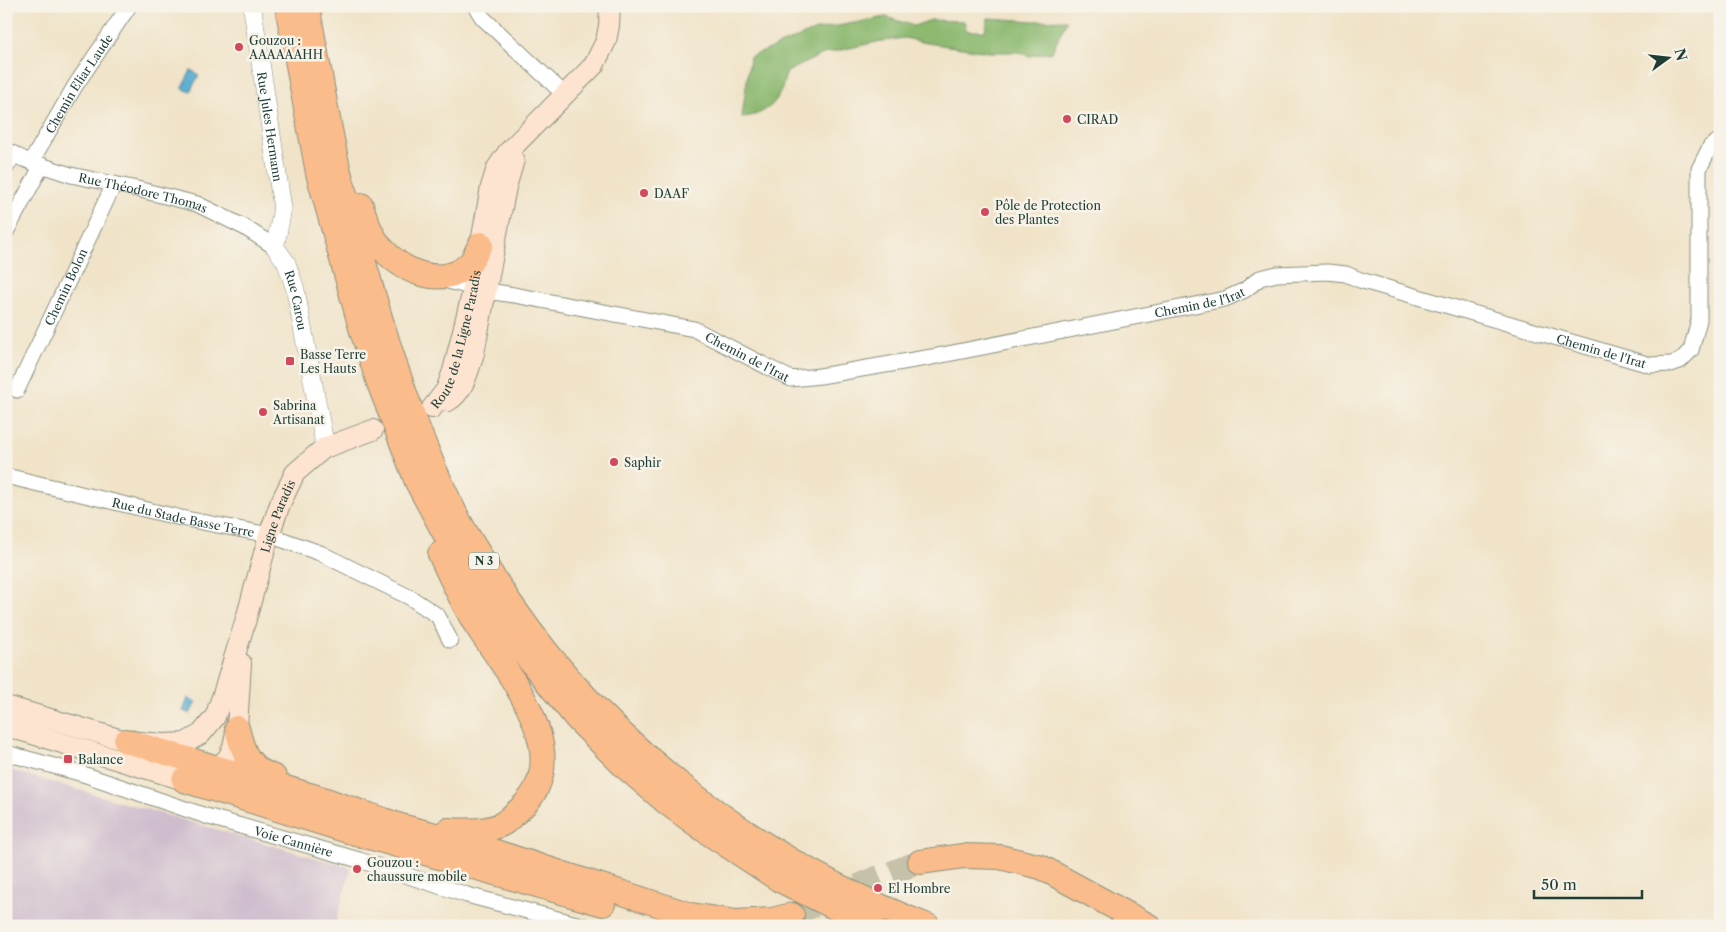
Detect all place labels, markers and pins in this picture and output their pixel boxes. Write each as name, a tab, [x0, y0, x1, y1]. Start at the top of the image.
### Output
place label: Gouzou : AAAAAAHH	[248, 33, 323, 62]
marker: Gouzou : AAAAAAHH	[233, 41, 245, 53]
place label: CIRAD	[1077, 112, 1118, 127]
marker: CIRAD	[1061, 113, 1073, 125]
place label: DAAF	[654, 186, 689, 201]
marker: DAAF	[638, 187, 650, 199]
place label: Pôle de Protection des Plantes	[995, 198, 1101, 227]
marker: Pôle de Protection des Plantes	[979, 206, 991, 218]
place label: Basse Terre Les Hauts	[300, 347, 366, 376]
marker: Basse Terre Les Hauts	[284, 355, 296, 367]
place label: Sabrina Artisanat	[272, 398, 325, 427]
marker: Sabrina Artisanat	[257, 406, 269, 418]
place label: Saphir	[624, 455, 661, 470]
marker: Saphir	[608, 456, 620, 468]
place label: Balance	[78, 752, 123, 767]
marker: Balance	[62, 753, 74, 765]
place label: Gouzou : chaussure mobile	[367, 855, 467, 884]
marker: Gouzou : chaussure mobile	[351, 863, 363, 875]
place label: El Hombre	[888, 881, 951, 896]
marker: El Hombre	[872, 882, 884, 894]

